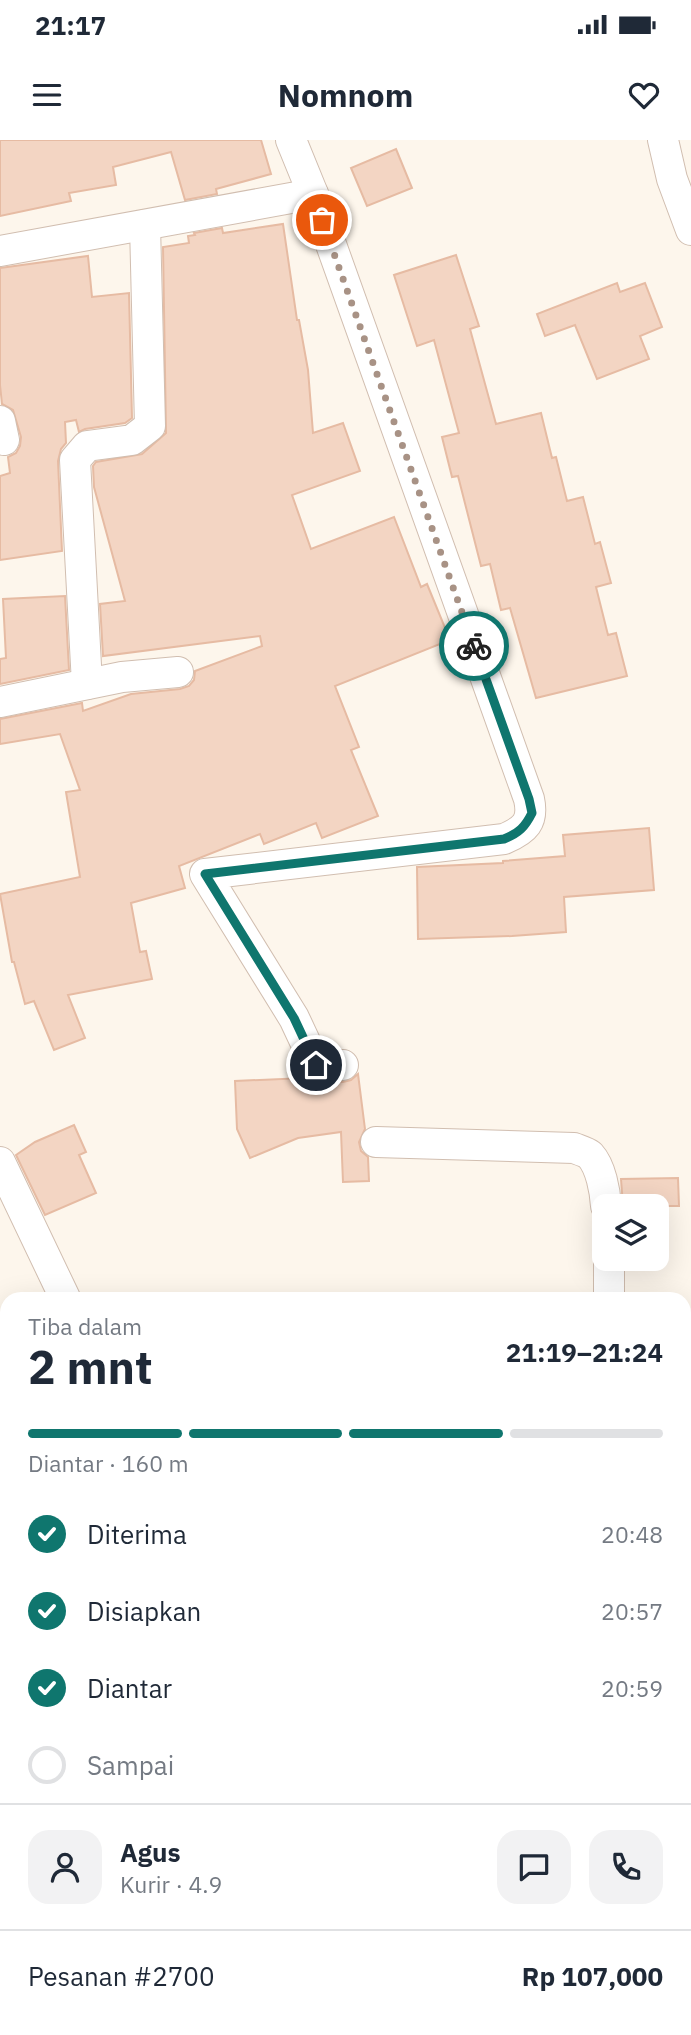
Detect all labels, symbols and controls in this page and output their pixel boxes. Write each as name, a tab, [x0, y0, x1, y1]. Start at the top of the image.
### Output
text: 21:17	[35, 8, 106, 42]
text: Nomnom	[278, 74, 413, 116]
icon: menu	[28, 76, 66, 114]
icon: heart	[625, 76, 663, 114]
pin	[292, 190, 352, 250]
icon: bag	[303, 201, 341, 239]
courier	[439, 611, 509, 681]
icon: bike	[455, 627, 493, 665]
pin	[286, 1035, 346, 1095]
icon: home	[297, 1046, 335, 1084]
map controls	[592, 1194, 669, 1271]
button: layers	[592, 1194, 669, 1271]
text: Tiba dalam	[28, 1311, 142, 1341]
text: 21:19–21:24	[506, 1335, 663, 1369]
text: 2 mnt	[28, 1337, 153, 1397]
text: Diantar · 160 m	[28, 1448, 189, 1478]
icon: check	[28, 1515, 66, 1553]
text: Diterima	[87, 1517, 187, 1551]
text: 20:48	[601, 1519, 663, 1549]
icon: check	[28, 1592, 66, 1630]
text: Disiapkan	[87, 1594, 201, 1628]
text: 20:57	[601, 1596, 663, 1626]
icon: check	[28, 1669, 66, 1707]
text: Diantar	[87, 1671, 172, 1705]
text: 20:59	[601, 1673, 663, 1703]
text: Sampai	[87, 1748, 174, 1782]
button: person	[28, 1830, 102, 1904]
button: chat	[497, 1830, 571, 1904]
button: phone	[589, 1830, 663, 1904]
text: Agus	[120, 1835, 181, 1869]
text: Kurir · 4.9	[120, 1869, 222, 1899]
text: Pesanan #2700	[28, 1959, 215, 1993]
text: Rp 107,000	[522, 1959, 663, 1993]

